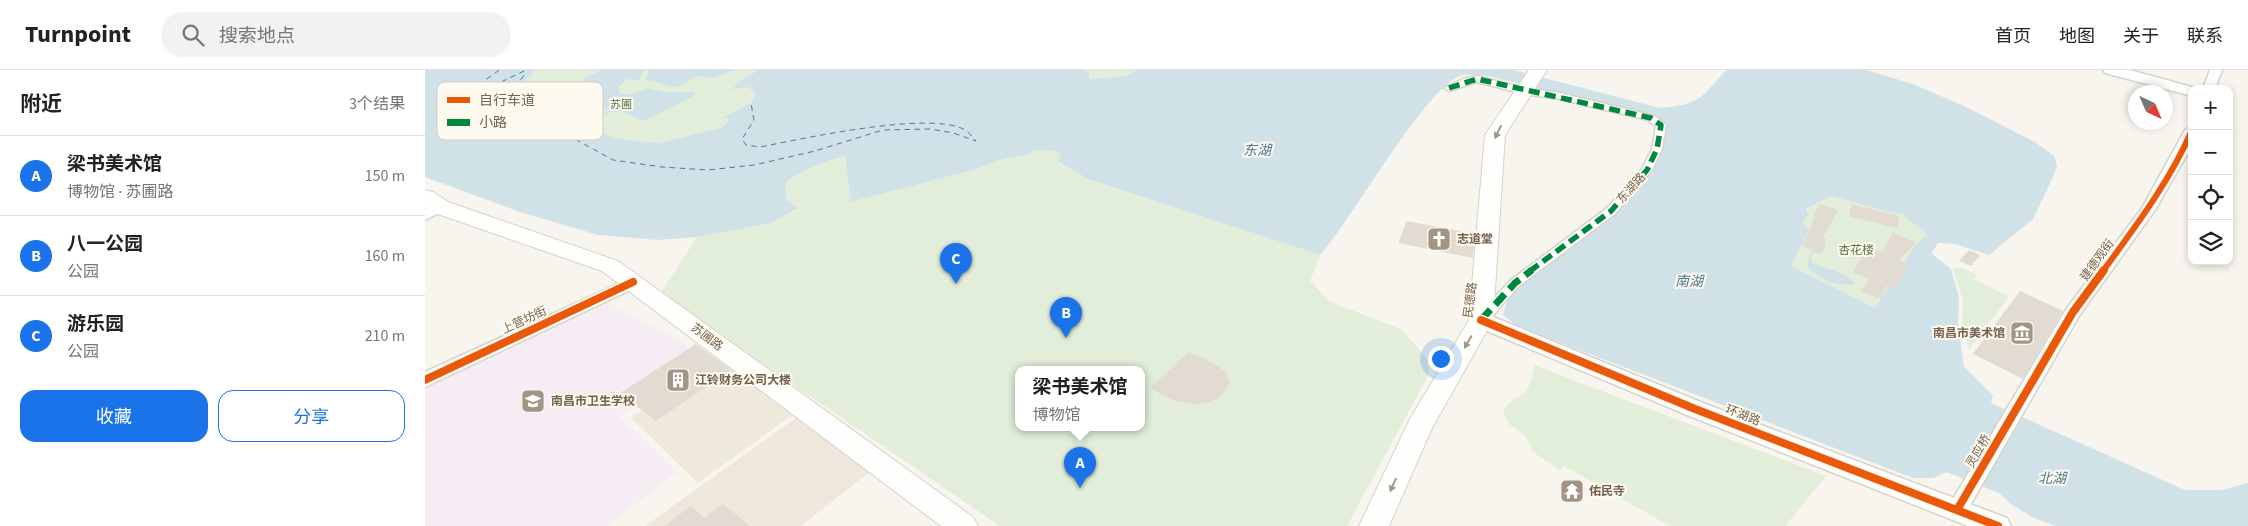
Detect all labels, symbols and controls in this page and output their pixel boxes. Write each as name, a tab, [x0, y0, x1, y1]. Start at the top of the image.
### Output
search box	[161, 12, 511, 57]
text: Turnpoint	[25, 17, 131, 52]
icon: search	[179, 21, 207, 49]
text: 搜索地点	[219, 23, 295, 50]
text: 首页	[1995, 24, 2031, 49]
text: 地图	[2059, 24, 2095, 49]
text: 关于	[2123, 24, 2159, 49]
text: 联系	[2187, 24, 2223, 49]
legend	[437, 82, 603, 140]
north arrow	[2128, 85, 2173, 130]
map controls	[2188, 85, 2233, 265]
button: +	[2188, 85, 2233, 130]
text: 附近	[20, 89, 62, 119]
text: 自行车道	[479, 91, 535, 111]
text: 3个结果	[349, 93, 405, 115]
park label: 苏圃	[610, 97, 632, 112]
text: 小路	[479, 113, 507, 133]
one-way arrow	[1494, 124, 1502, 139]
button: −	[2188, 130, 2233, 175]
water label: 东湖	[1243, 141, 1273, 161]
text: 梁书美术馆	[67, 151, 162, 178]
text: A	[31, 165, 41, 187]
text: 150 m	[365, 165, 405, 187]
street label: 东湖路	[1613, 169, 1650, 207]
button: locate	[2188, 175, 2233, 220]
text: 博物馆 · 苏圃路	[67, 181, 173, 203]
button: layers	[2188, 220, 2233, 265]
church icon: 志道堂	[1426, 226, 1452, 252]
text: 八一公园	[67, 231, 143, 258]
place label: 志道堂	[1457, 231, 1493, 248]
street label: 建德观街	[2076, 236, 2118, 285]
park label: 杏花楼	[1838, 242, 1874, 259]
pin: C	[940, 243, 972, 284]
text: B	[31, 245, 41, 267]
text: 160 m	[365, 245, 405, 267]
text: 公园	[67, 261, 99, 283]
water label: 南湖	[1675, 272, 1705, 292]
street label: 民德路	[1460, 281, 1481, 319]
pin: B	[1050, 297, 1082, 338]
street label: 上营坊街	[499, 303, 550, 338]
text: 游乐园	[67, 311, 124, 338]
street label: 苏圃路	[687, 320, 726, 355]
museum icon: 南昌市美术馆	[2009, 320, 2035, 346]
text: C	[31, 325, 41, 347]
text: 210 m	[365, 325, 405, 347]
place label: 南昌市美术馆	[1933, 325, 2005, 342]
one-way arrow	[1464, 335, 1473, 348]
text: 公园	[67, 341, 99, 363]
your location	[1428, 346, 1454, 372]
popup	[1015, 366, 1145, 431]
building icon: 江铃财务公司大楼	[665, 367, 691, 393]
place label: 江铃财务公司大楼	[695, 372, 791, 389]
text: 梁书美术馆	[1032, 374, 1128, 401]
school or university icon: 南昌市卫生学校	[520, 388, 546, 414]
button: 收藏	[20, 390, 208, 442]
button: 分享	[218, 390, 405, 442]
place label: 南昌市卫生学校	[551, 393, 635, 410]
street label: 环湖路	[1723, 401, 1763, 430]
text: 博物馆	[1032, 404, 1081, 426]
street label: 灵应桥	[1962, 431, 1995, 471]
pin: A	[1064, 447, 1096, 488]
water label: 北湖	[2038, 469, 2068, 489]
one-way arrow	[1388, 478, 1396, 492]
temple icon: 佑民寺	[1559, 478, 1585, 504]
place label: 佑民寺	[1589, 483, 1625, 500]

